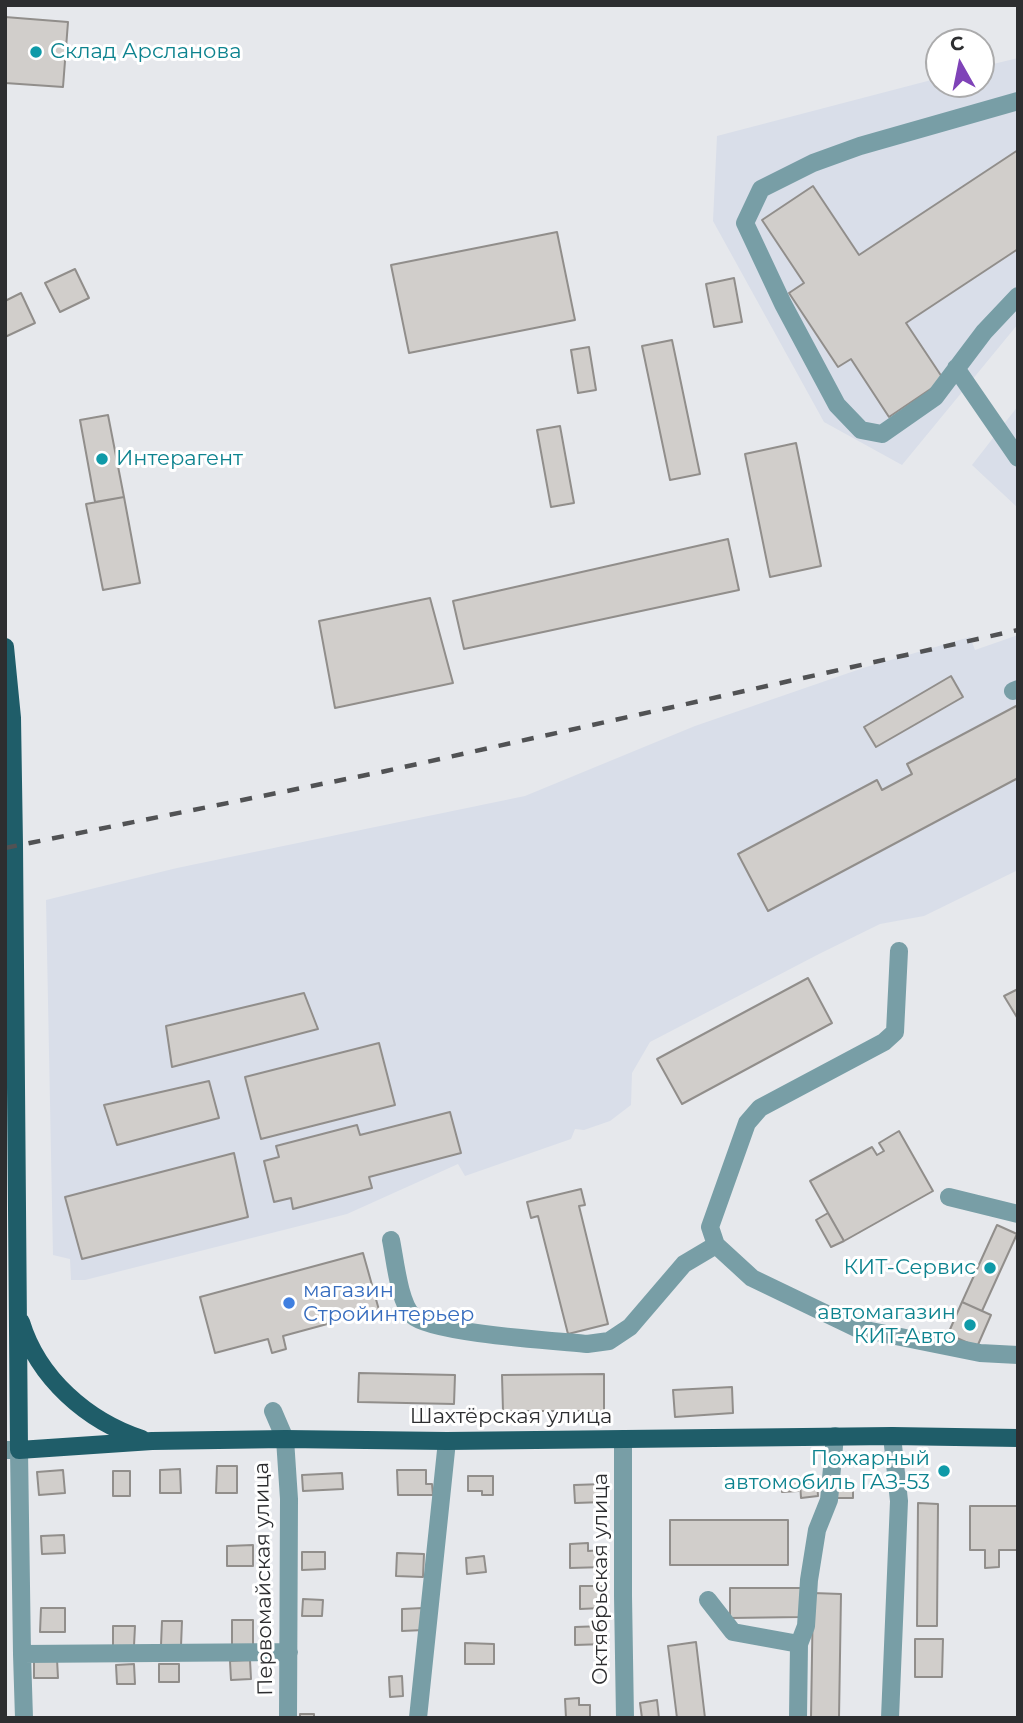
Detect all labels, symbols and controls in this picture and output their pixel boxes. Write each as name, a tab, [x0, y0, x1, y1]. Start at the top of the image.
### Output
north arrow	[925, 28, 995, 98]
text: С	[948, 31, 966, 56]
place label: Склад Арсланова	[50, 39, 241, 65]
marker: Склад Арсланова	[28, 44, 44, 60]
place label: Интерагент	[116, 446, 243, 472]
marker: Интерагент	[94, 451, 110, 467]
place label: КИТ-Сервис	[844, 1255, 976, 1281]
marker: КИТ-Сервис	[982, 1260, 998, 1276]
place label: магазин Стройинтерьер	[303, 1278, 475, 1328]
marker: магазин Стройинтерьер	[281, 1295, 297, 1311]
place label: автомагазин КИТ-Авто	[817, 1300, 956, 1350]
marker: автомагазин КИТ-Авто	[962, 1317, 978, 1333]
street label: Шахтёрская улица	[410, 1404, 612, 1430]
place label: Пожарный автомобиль ГАЗ-53	[724, 1446, 930, 1496]
street label: Первомайская улица	[249, 1462, 279, 1696]
marker: Пожарный автомобиль ГАЗ-53	[936, 1463, 952, 1479]
street label: Октябрьская улица	[588, 1473, 614, 1685]

